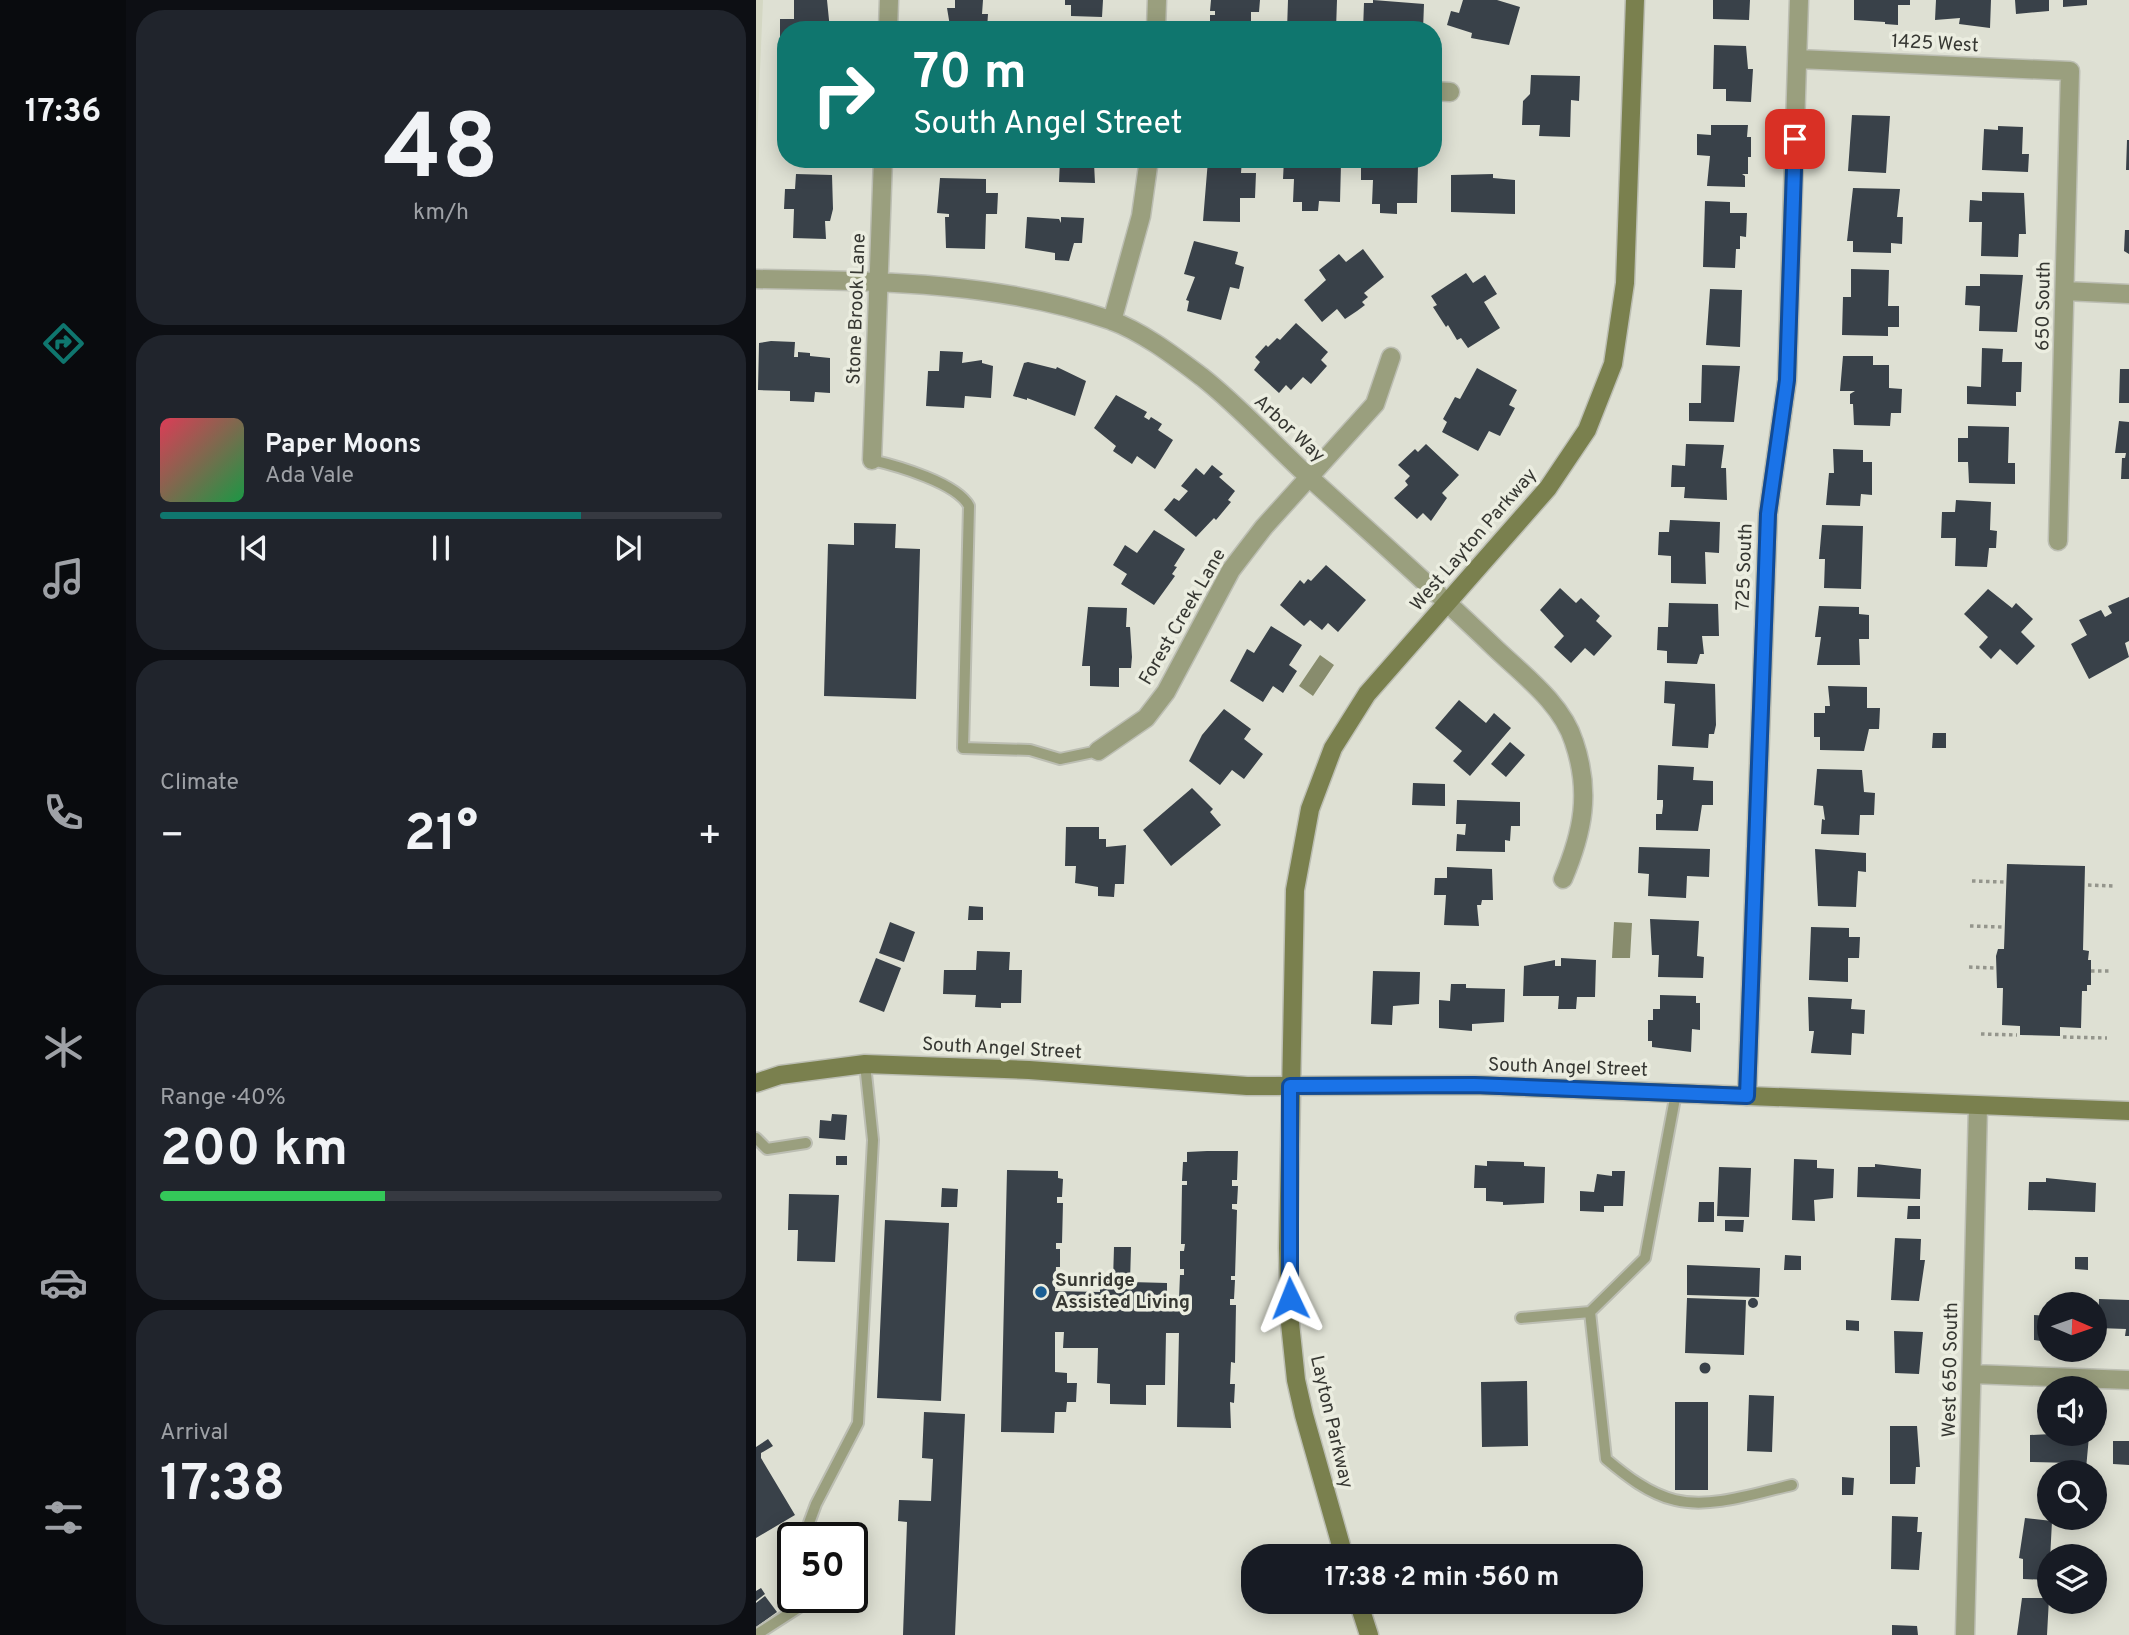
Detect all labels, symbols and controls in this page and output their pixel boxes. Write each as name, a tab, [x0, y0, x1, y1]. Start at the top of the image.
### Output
street label: 1425 West	[1891, 30, 1979, 58]
text: 70 m	[913, 44, 1027, 106]
icon: right	[798, 49, 889, 140]
text: 17:36	[25, 93, 101, 133]
text: 48	[383, 96, 499, 211]
text: South Angel Street	[913, 105, 1182, 145]
pin	[1765, 109, 1825, 169]
icon: arrive	[1776, 120, 1814, 158]
text: km/h	[413, 199, 469, 228]
street label: Stone Brook Lane	[842, 233, 872, 385]
street label: 650 South	[2031, 261, 2057, 351]
icon: directions	[39, 319, 88, 368]
street label: Arbor Way	[1248, 390, 1330, 468]
text: Paper Moons	[265, 429, 421, 462]
text: Ada Vale	[265, 462, 354, 491]
street label: West Layton Parkway	[1405, 464, 1543, 616]
street label: 725 South	[1731, 523, 1759, 611]
icon: previous	[235, 529, 273, 567]
icon: pause	[422, 529, 460, 567]
icon: next	[609, 529, 647, 567]
street label: Forest Creek Lane	[1134, 544, 1232, 690]
icon: music	[39, 554, 88, 603]
text: Climate	[160, 769, 239, 798]
icon: phone	[39, 788, 88, 837]
text: 21°	[404, 803, 478, 869]
text: −	[160, 813, 185, 862]
text: +	[697, 813, 722, 862]
icon: climate	[39, 1023, 88, 1072]
street label: South Angel Street	[921, 1033, 1083, 1065]
street label: South Angel Street	[1488, 1053, 1648, 1083]
text: Range · 40%	[160, 1084, 286, 1113]
text: 200 km	[160, 1118, 348, 1184]
icon: car	[39, 1258, 88, 1307]
position arrow	[1253, 1261, 1327, 1335]
place label: Sunridge Assisted Living	[1055, 1269, 1190, 1315]
marker: Sunridge Assisted Living	[1033, 1284, 1049, 1300]
north arrow	[2037, 1292, 2107, 1362]
map controls	[2037, 1292, 2107, 1614]
street label: West 650 South	[1938, 1302, 1964, 1438]
street label: Layton Parkway	[1304, 1353, 1358, 1491]
button: sound	[2037, 1376, 2107, 1446]
text: Arrival	[160, 1419, 229, 1448]
text: 17:38	[160, 1453, 285, 1519]
button: search	[2037, 1460, 2107, 1530]
icon: filters	[39, 1493, 88, 1542]
speed limit sign: 50	[777, 1522, 868, 1613]
button: layers	[2037, 1544, 2107, 1614]
text: 17:38 · 2 min · 560 m	[1325, 1562, 1559, 1595]

